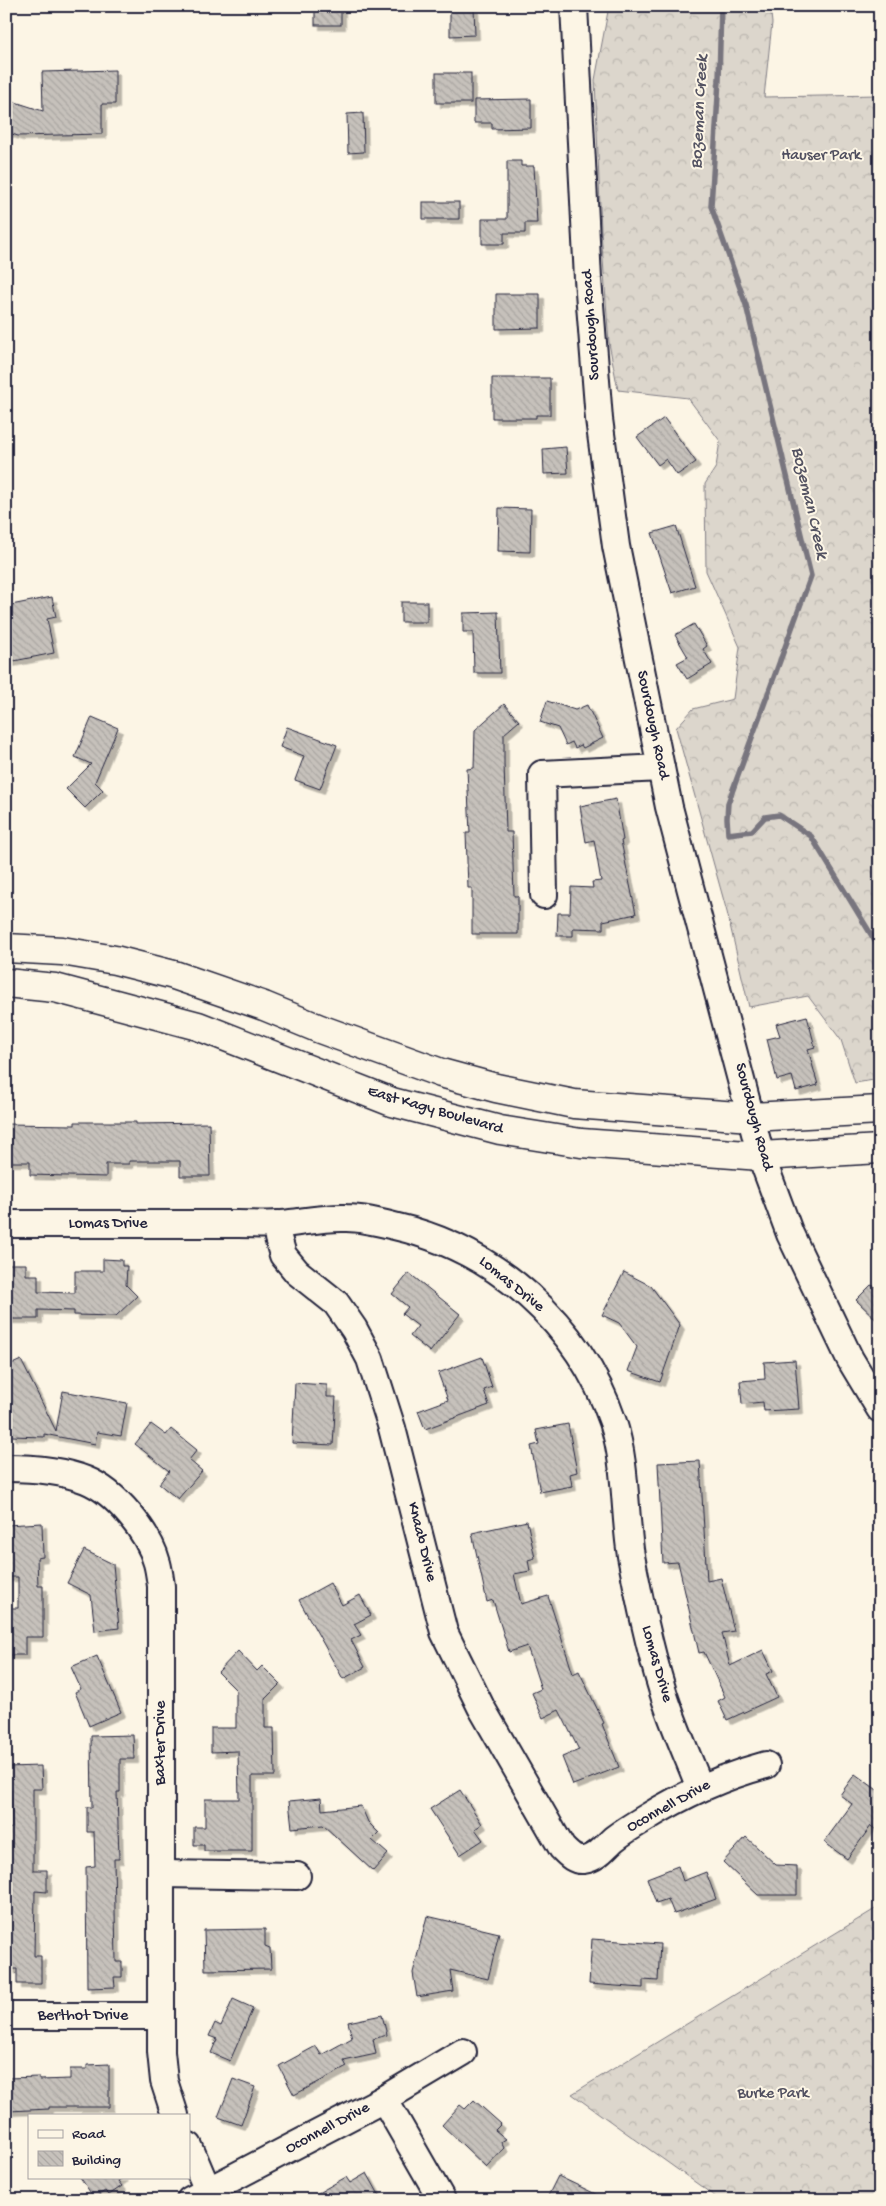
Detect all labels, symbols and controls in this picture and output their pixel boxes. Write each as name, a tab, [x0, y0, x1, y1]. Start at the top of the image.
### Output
water label: Bozeman Creek	[687, 53, 714, 170]
park label: Hauser Park	[781, 147, 863, 166]
street label: Sourdough Road	[579, 268, 605, 381]
water label: Bozeman Creek	[786, 445, 833, 563]
street label: Sourdough Road	[631, 669, 673, 783]
street label: Sourdough Road	[730, 1061, 777, 1174]
street label: East Kagy Boulevard	[365, 1083, 507, 1140]
street label: Lomas Drive	[69, 1215, 148, 1234]
street label: Lomas Drive	[474, 1253, 548, 1318]
street label: Knaab Drive	[402, 1500, 440, 1584]
street label: Lomas Drive	[636, 1623, 676, 1705]
street label: Baxter Drive	[152, 1700, 171, 1786]
street label: Oconnell Drive	[624, 1776, 715, 1838]
street label: Berthot Drive	[37, 2007, 129, 2026]
park label: Burke Park	[736, 2085, 810, 2104]
street label: Oconnell Drive	[283, 2099, 374, 2159]
legend	[28, 2114, 190, 2178]
text: Road	[72, 2126, 106, 2144]
text: Building	[71, 2152, 121, 2170]

